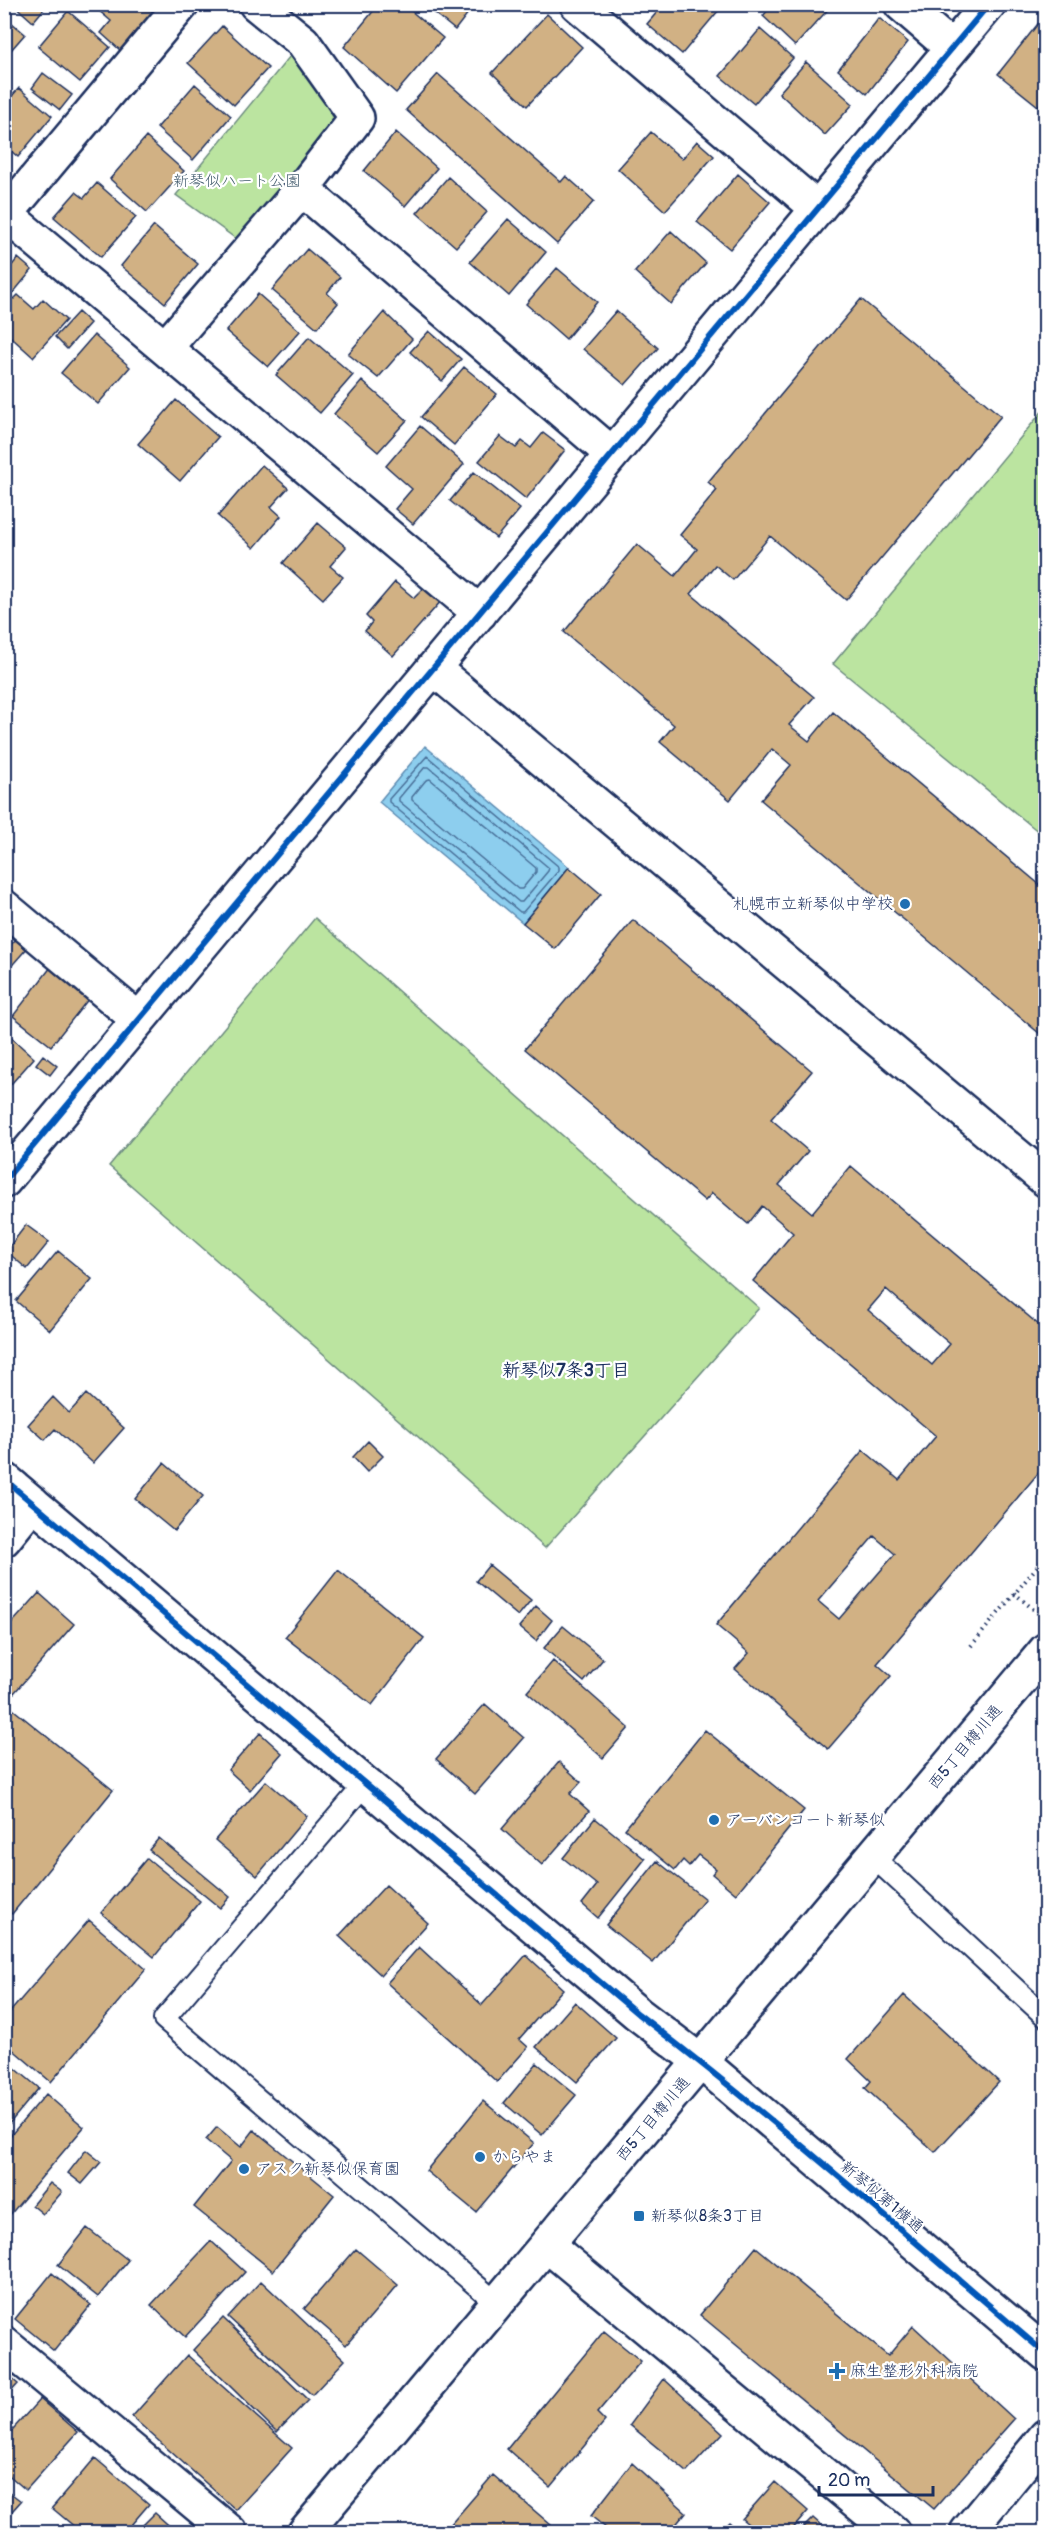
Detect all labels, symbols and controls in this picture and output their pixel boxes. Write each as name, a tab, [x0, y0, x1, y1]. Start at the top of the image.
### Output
park label: 新琴似ハート公園	[173, 171, 301, 191]
place label: 札幌市立新琴似中学校	[733, 894, 893, 914]
marker: 札幌市立新琴似中学校	[898, 897, 912, 911]
district label: 新琴似7条3丁目	[502, 1359, 630, 1382]
street label: 西5丁目樽川通	[924, 1700, 1006, 1794]
place label: アーバンコート新琴似	[726, 1810, 885, 1830]
marker: アーバンコート新琴似	[707, 1813, 721, 1827]
street label: 西5丁目樽川通	[612, 2072, 694, 2166]
place label: からやま	[492, 2147, 556, 2167]
marker: からやま	[473, 2150, 487, 2164]
street label: 新琴似第1横通	[836, 2156, 928, 2238]
place label: アスク新琴似保育園	[256, 2159, 400, 2179]
marker: アスク新琴似保育園	[237, 2162, 251, 2176]
place label: 新琴似8条3丁目	[651, 2206, 764, 2226]
marker: 新琴似8条3丁目	[632, 2209, 646, 2223]
place label: 麻生整形外科病院	[850, 2361, 978, 2381]
marker: 麻生整形外科病院	[828, 2362, 846, 2380]
scale bar	[819, 2459, 933, 2497]
text: 20 m	[828, 2469, 870, 2492]

